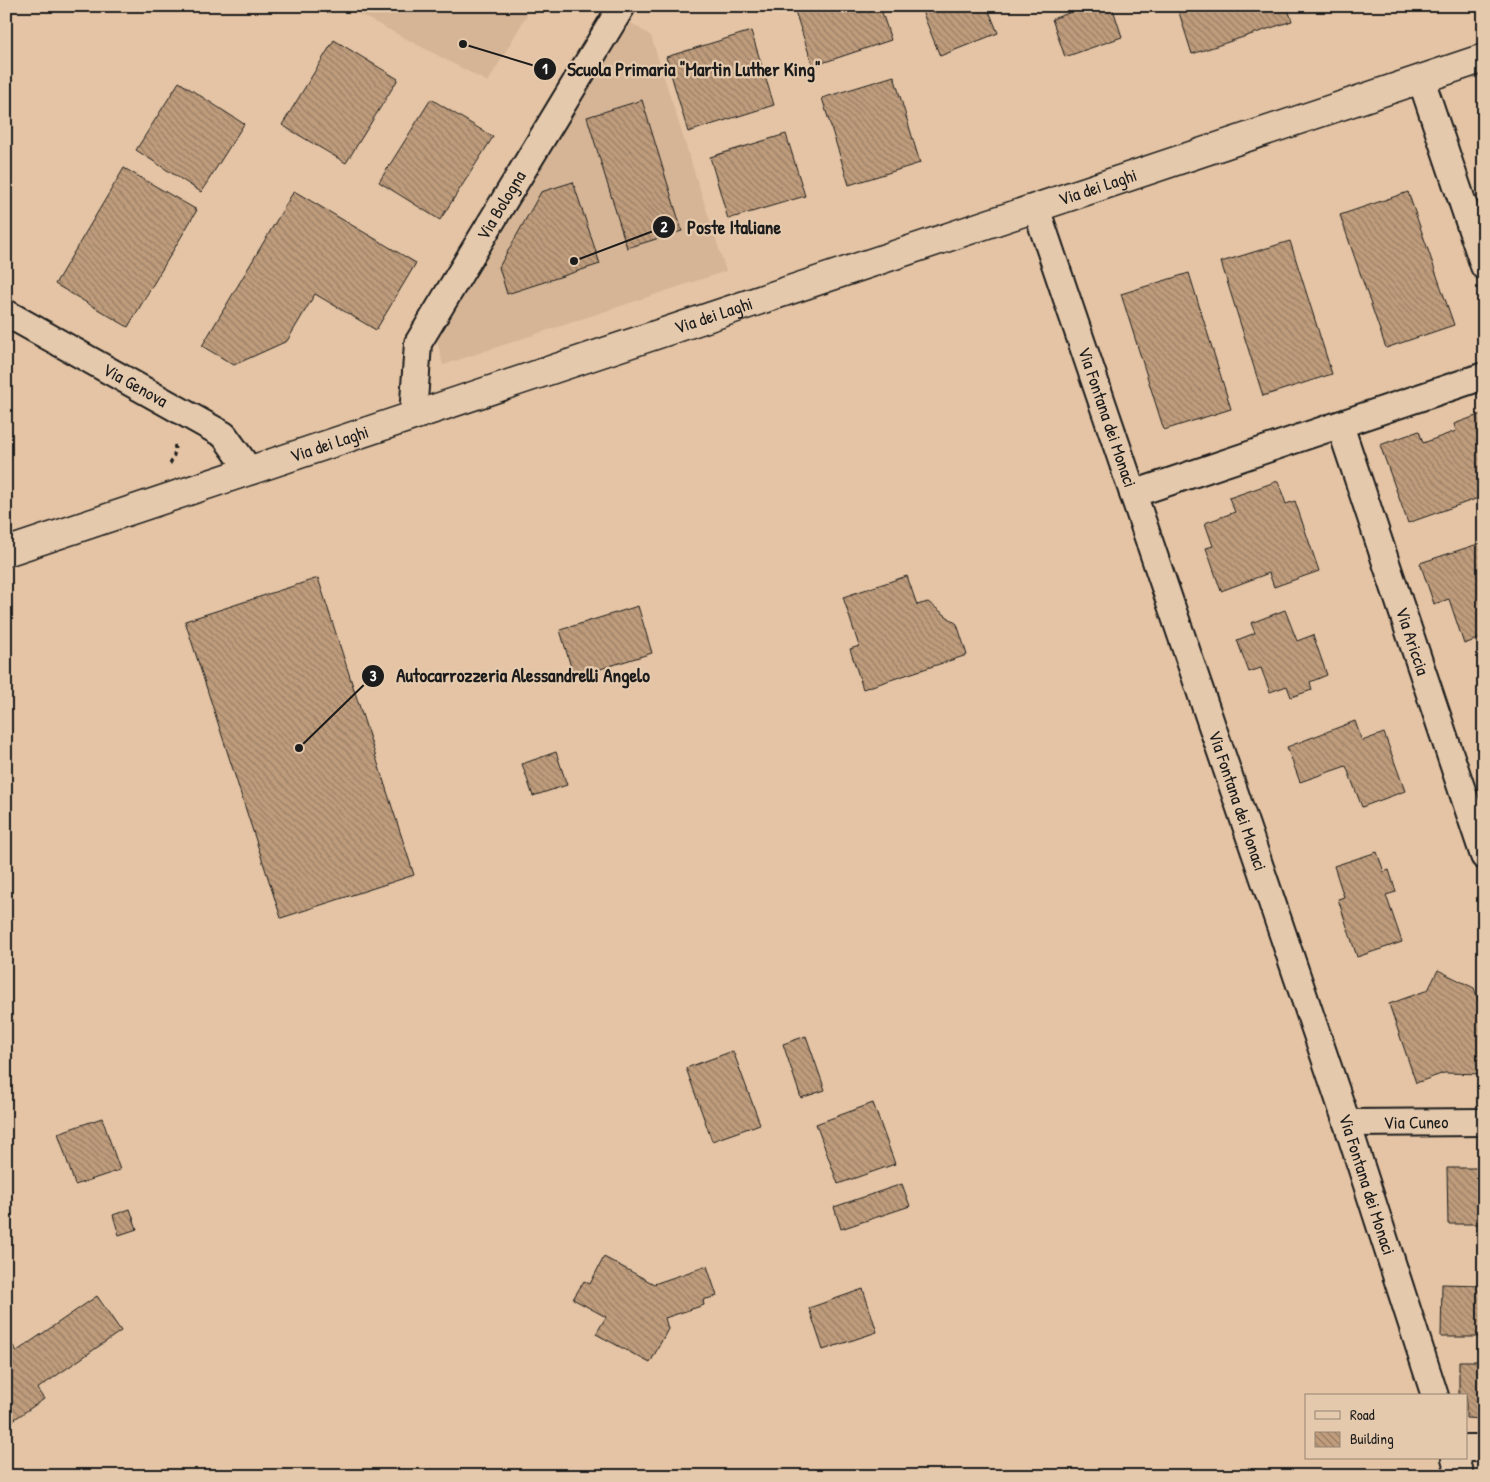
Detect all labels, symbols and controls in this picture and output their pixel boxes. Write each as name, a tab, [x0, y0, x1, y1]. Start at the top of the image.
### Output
callout: Scuola Primaria "Martin Luther King"	[532, 52, 831, 86]
text: Scuola Primaria "Martin Luther King"	[567, 56, 821, 83]
text: 1	[542, 58, 548, 79]
street label: Via dei Laghi	[1055, 162, 1140, 211]
street label: Via Bologna	[470, 166, 532, 245]
callout: Poste Italiane	[652, 210, 791, 244]
text: Poste Italiane	[687, 214, 781, 240]
text: 2	[660, 216, 668, 237]
street label: Via dei Laghi	[671, 290, 756, 340]
street label: Via Fontana dei Monaci	[1072, 344, 1143, 491]
street label: Via Genova	[98, 357, 172, 413]
street label: Via dei Laghi	[287, 419, 372, 468]
street label: Via Ariccia	[1390, 604, 1436, 678]
callout: Autocarrozzeria Alessandrelli Angelo	[361, 659, 659, 693]
text: Autocarrozzeria Alessandrelli Angelo	[396, 662, 650, 689]
text: 3	[370, 665, 377, 686]
street label: Via Fontana dei Monaci	[1202, 727, 1273, 874]
street label: Via Cuneo	[1383, 1109, 1449, 1135]
street label: Via Fontana dei Monaci	[1333, 1111, 1402, 1258]
legend	[1305, 1394, 1468, 1460]
text: Road	[1350, 1404, 1375, 1425]
text: Building	[1350, 1428, 1394, 1449]

